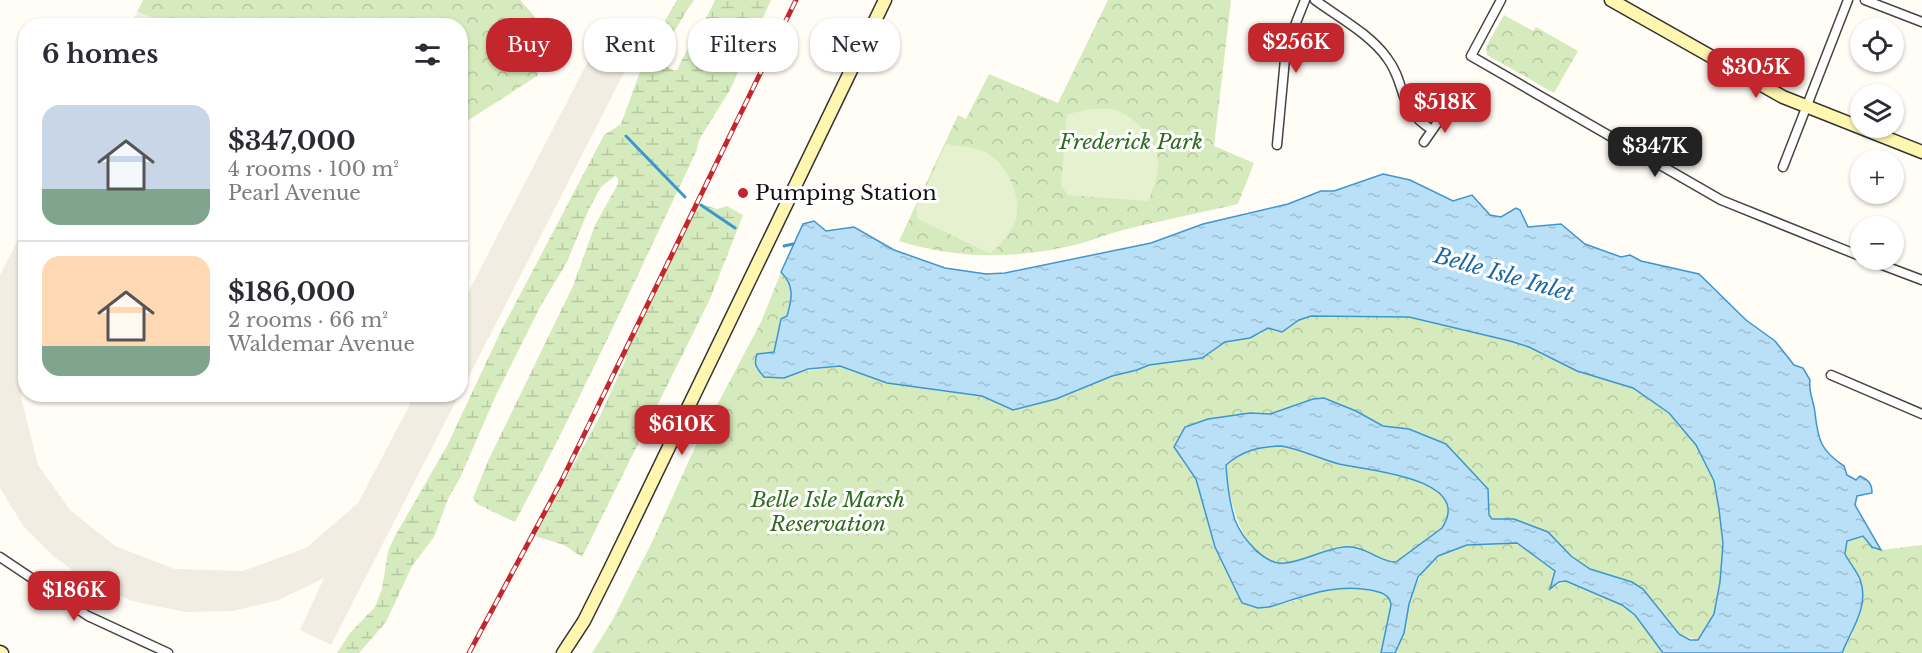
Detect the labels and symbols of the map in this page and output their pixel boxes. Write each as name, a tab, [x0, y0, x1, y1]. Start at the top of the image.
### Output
pin: $256K	[1254, 23, 1338, 74]
pin: $305K	[1714, 48, 1798, 99]
pin: $518K	[1403, 83, 1487, 134]
pin: $347K	[1613, 127, 1697, 178]
park label: Frederick Park	[1058, 129, 1203, 155]
place label: Pumping Station	[755, 180, 937, 206]
marker: Pumping Station	[736, 186, 750, 200]
water label: Belle Isle Inlet	[1430, 241, 1577, 307]
pin: $610K	[640, 405, 724, 456]
park label: Belle Isle Marsh Reservation	[750, 487, 905, 537]
pin: $186K	[32, 571, 116, 622]

